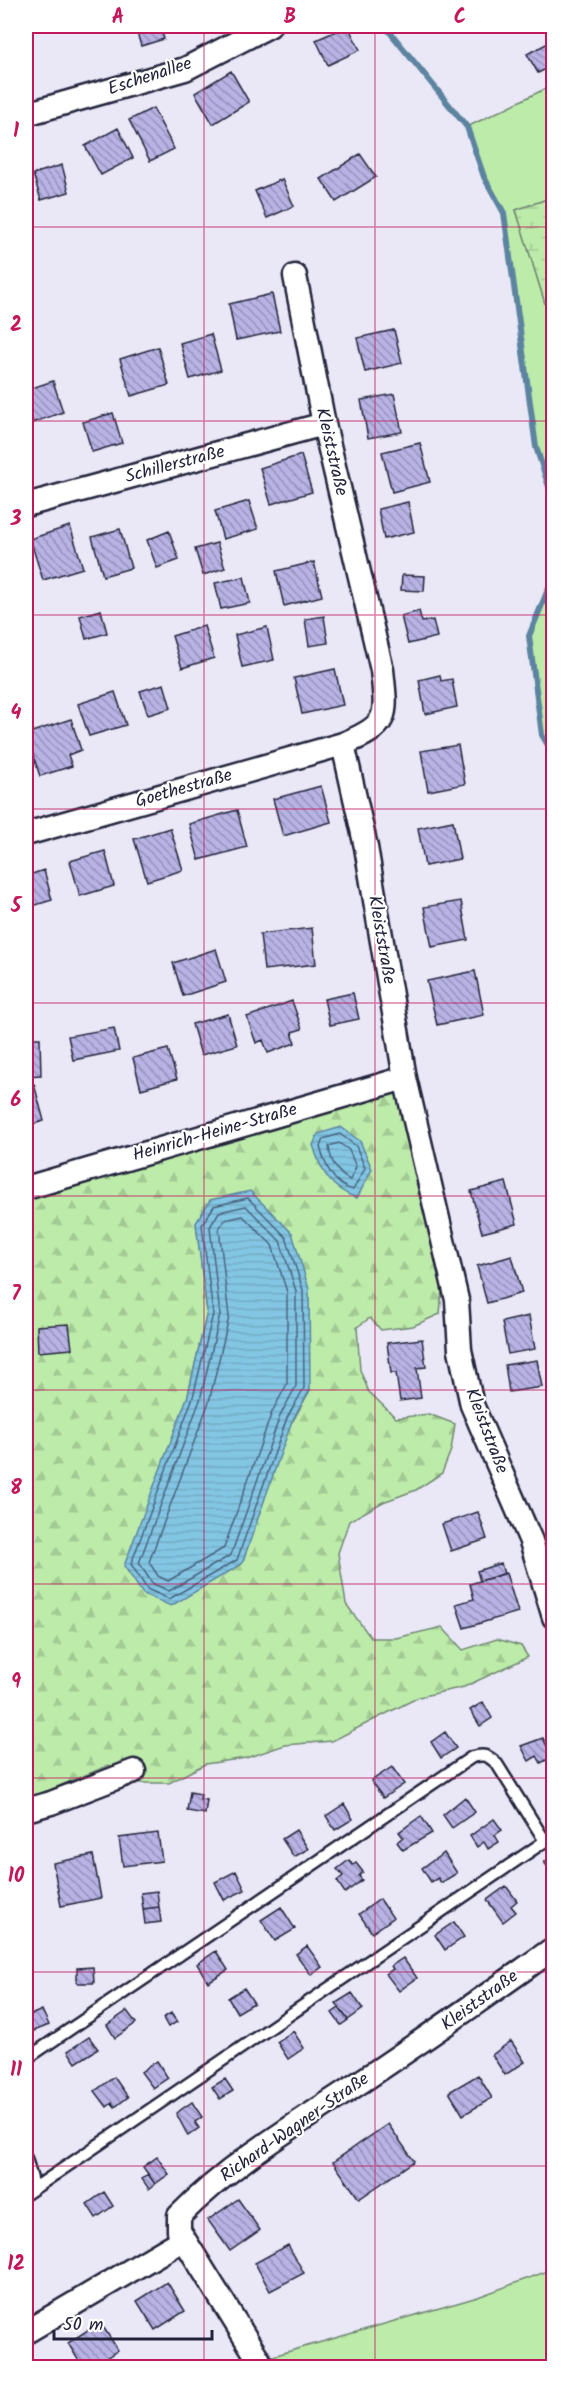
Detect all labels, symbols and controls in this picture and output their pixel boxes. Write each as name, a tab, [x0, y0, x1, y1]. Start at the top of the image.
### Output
text: A	[112, 2, 124, 34]
text: B	[284, 2, 296, 34]
text: C	[454, 2, 466, 34]
street label: Eschenallee	[104, 50, 196, 104]
text: 1	[13, 116, 19, 148]
text: 2	[10, 310, 22, 342]
street label: Kleiststraße	[307, 405, 355, 499]
street label: Schillerstraße	[122, 438, 228, 492]
text: 3	[10, 504, 22, 536]
text: 4	[11, 698, 22, 730]
street label: Goethestraße	[132, 761, 236, 817]
text: 5	[10, 891, 23, 923]
street label: Kleiststraße	[359, 893, 403, 987]
text: 6	[11, 1085, 22, 1117]
street label: Heinrich-Heine-Straße	[129, 1096, 301, 1170]
text: 7	[11, 1279, 21, 1311]
street label: Kleiststraße	[456, 1384, 516, 1478]
text: 8	[10, 1473, 22, 1505]
text: 9	[11, 1667, 21, 1699]
text: 10	[8, 1861, 25, 1893]
street label: Kleiststraße	[435, 1963, 525, 2039]
text: 11	[10, 2055, 22, 2087]
street label: Richard-Wagner-Straße	[214, 2065, 376, 2191]
text: 12	[7, 2249, 25, 2281]
scale bar	[54, 2303, 212, 2341]
text: 50 m	[63, 2311, 103, 2340]

